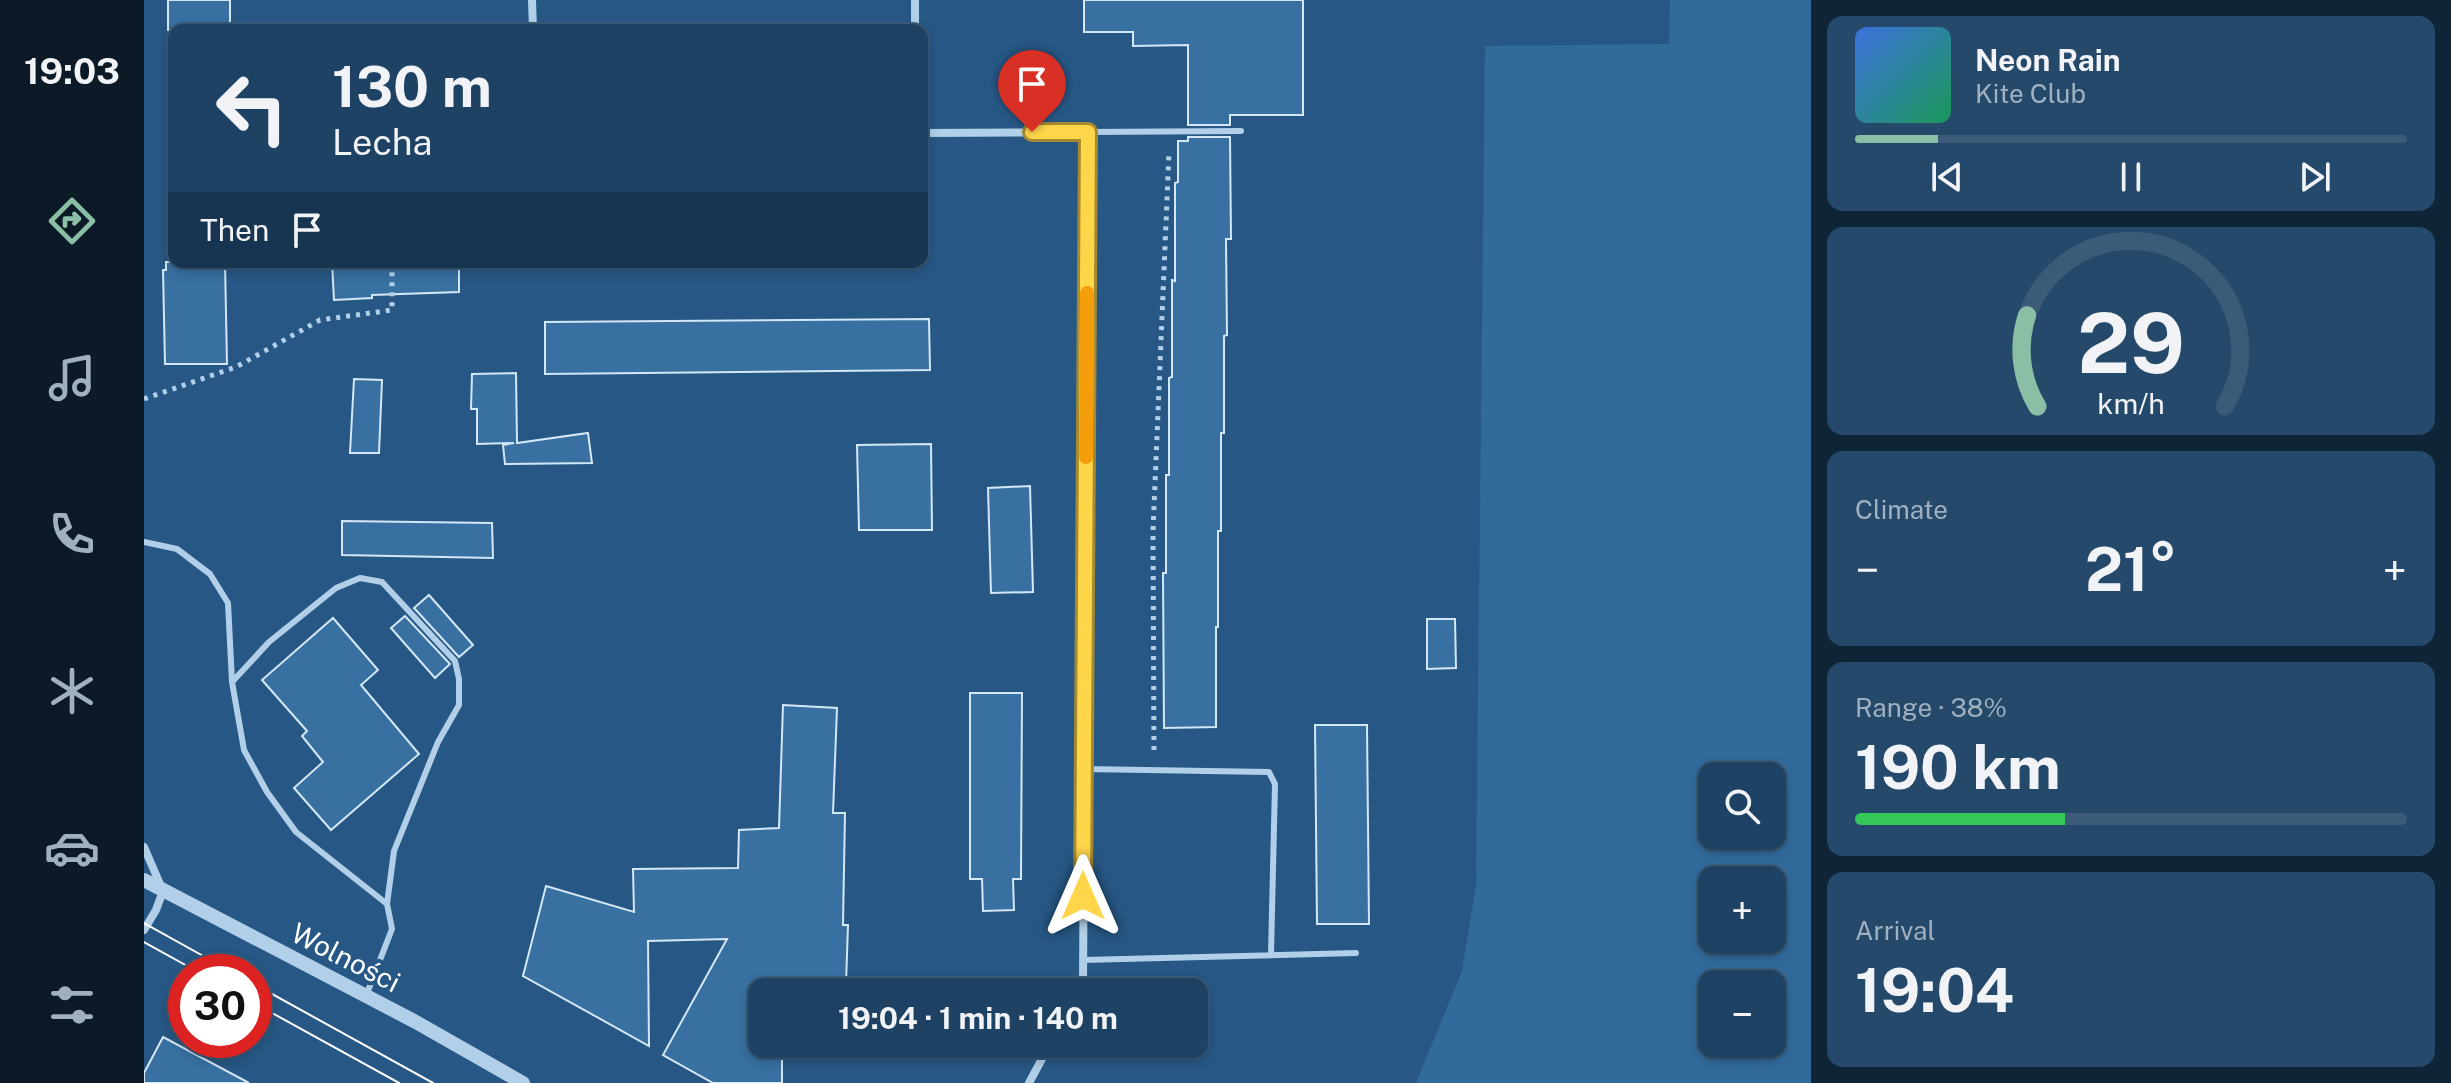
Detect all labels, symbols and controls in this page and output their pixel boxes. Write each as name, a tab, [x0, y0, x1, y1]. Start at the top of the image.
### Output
text: Neon Rain	[1975, 42, 2121, 78]
text: 19:03	[24, 50, 120, 92]
pin	[998, 50, 1066, 132]
text: 130 m	[332, 54, 492, 120]
icon: left	[200, 56, 304, 160]
icon: arrive	[1010, 62, 1054, 106]
text: Kite Club	[1975, 78, 2086, 109]
text: Lecha	[332, 121, 432, 163]
icon: previous	[1925, 155, 1969, 199]
icon: pause	[2109, 155, 2153, 199]
icon: next	[2293, 155, 2337, 199]
icon: directions	[44, 193, 100, 249]
icon: arrive	[285, 208, 329, 252]
text: Then	[200, 212, 269, 248]
text: 29	[2077, 293, 2185, 391]
icon: music	[44, 350, 100, 406]
text: km/h	[2097, 387, 2165, 420]
text: Climate	[1855, 494, 1948, 525]
icon: phone	[44, 506, 100, 562]
text: 21°	[2085, 534, 2177, 605]
text: −	[1855, 544, 1879, 596]
text: +	[2383, 544, 2407, 596]
icon: climate	[44, 663, 100, 719]
text: Range · 38%	[1855, 692, 2007, 723]
text: 190 km	[1855, 732, 2061, 803]
map controls	[1698, 762, 1786, 1058]
button: search	[1698, 762, 1786, 850]
icon: car	[44, 820, 100, 876]
position arrow	[1041, 854, 1125, 938]
button: +	[1698, 866, 1786, 954]
text: Arrival	[1855, 915, 1935, 946]
street label: Wolności	[286, 916, 406, 998]
speed limit sign: 30	[168, 954, 272, 1058]
text: 19:04	[1855, 955, 2014, 1026]
button: −	[1698, 970, 1786, 1058]
icon: filters	[44, 977, 100, 1033]
text: 19:04 · 1 min · 140 m	[838, 1000, 1118, 1036]

